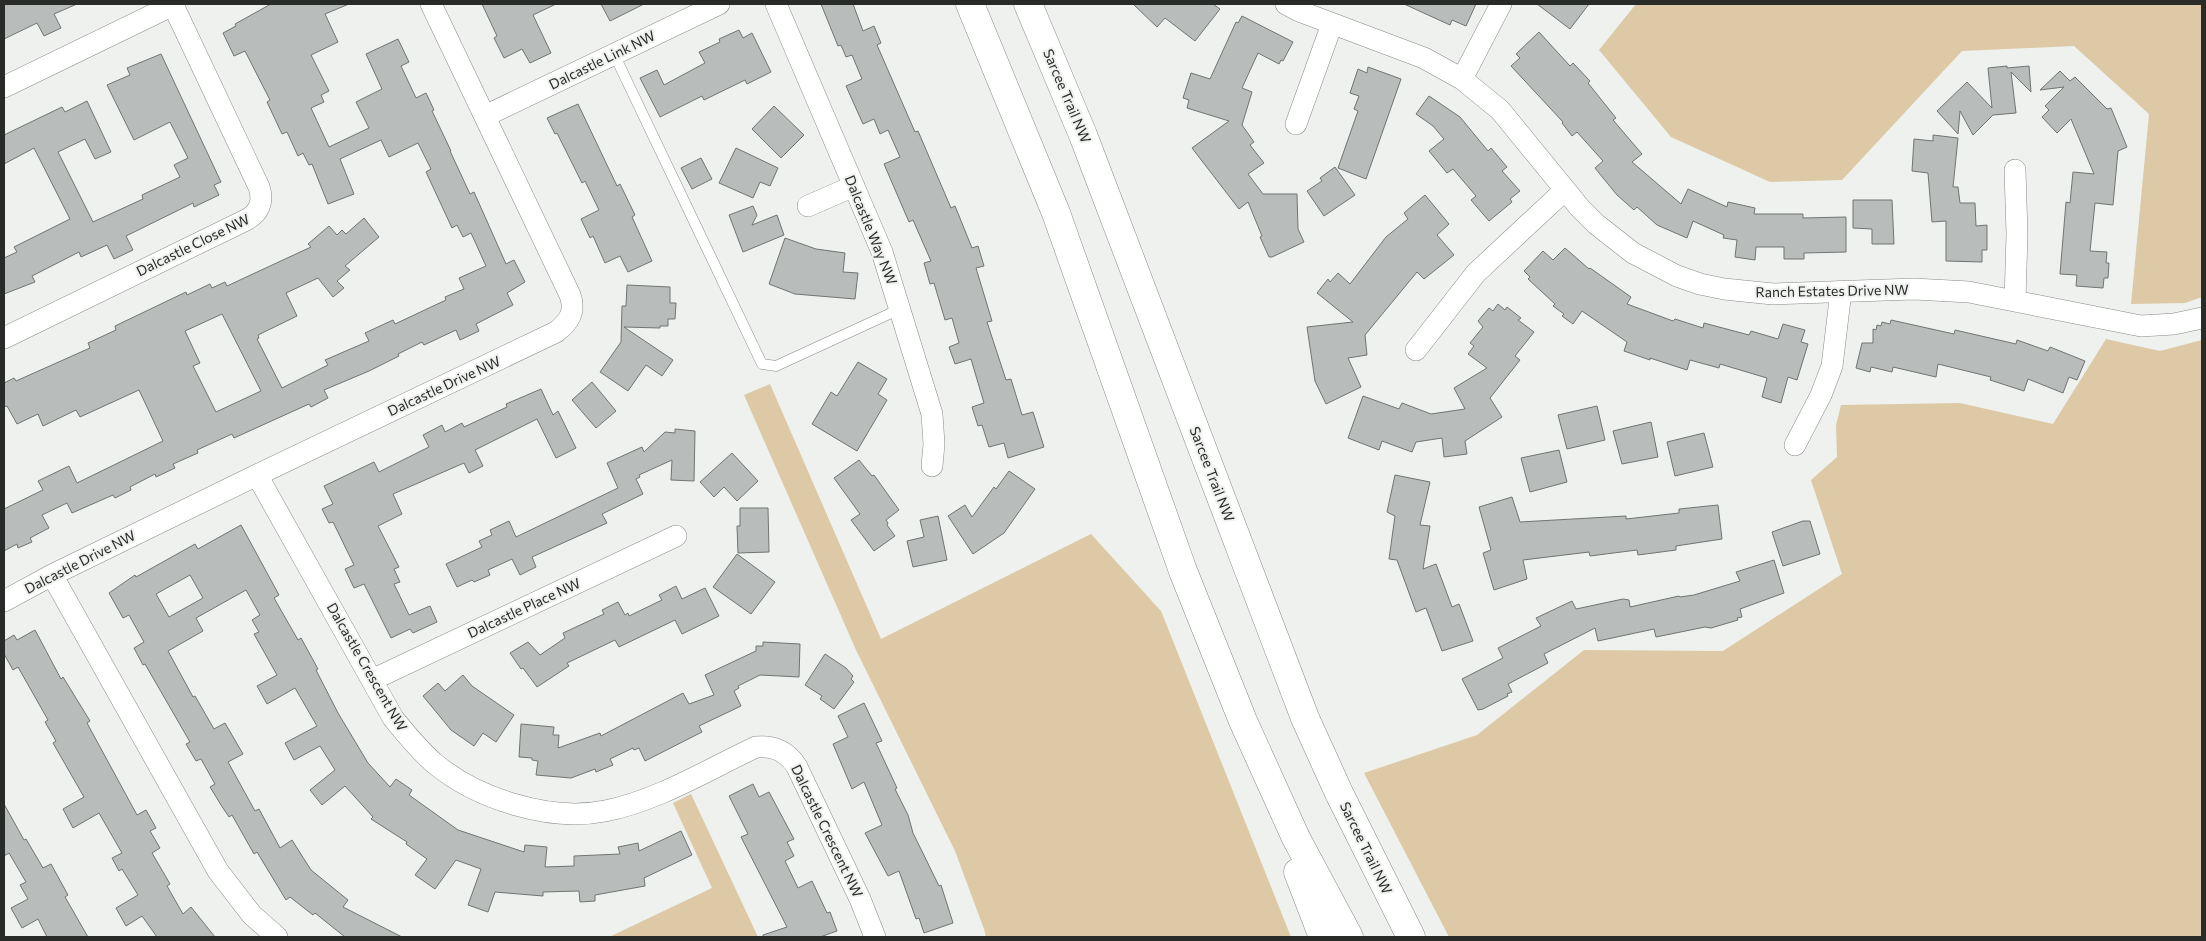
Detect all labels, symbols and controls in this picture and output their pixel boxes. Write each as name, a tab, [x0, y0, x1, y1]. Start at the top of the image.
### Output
street label: Dalcastle Link NW	[546, 27, 658, 93]
street label: Sarcee Trail NW	[1040, 46, 1095, 145]
street label: Dalcastle Way NW	[842, 173, 901, 287]
street label: Dalcastle Close NW	[133, 210, 252, 279]
street label: Ranch Estates Drive NW	[1755, 281, 1909, 300]
street label: Dalcastle Drive NW	[385, 352, 503, 419]
street label: Sarcee Trail NW	[1187, 424, 1238, 524]
street label: Dalcastle Drive NW	[21, 526, 138, 597]
street label: Dalcastle Place NW	[465, 574, 583, 641]
street label: Dalcastle Crescent NW	[324, 600, 411, 734]
street label: Dalcastle Crescent NW	[788, 762, 867, 900]
street label: Sarcee Trail NW	[1337, 799, 1396, 897]

